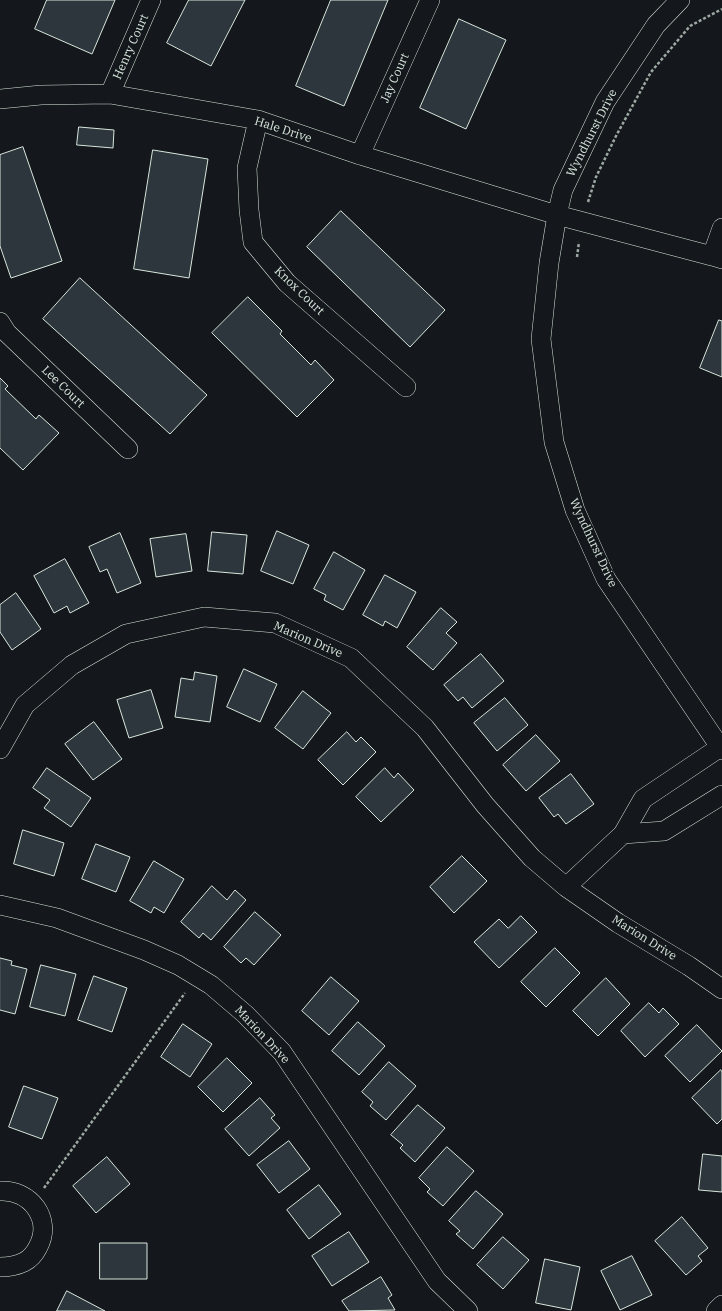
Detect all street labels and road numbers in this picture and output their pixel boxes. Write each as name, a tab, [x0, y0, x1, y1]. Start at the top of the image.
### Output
street label: Henry Court	[110, 12, 152, 82]
street label: Jay Court	[378, 51, 412, 105]
street label: Wyndhurst Drive	[564, 87, 620, 179]
street label: Hale Drive	[253, 114, 313, 146]
street label: Knox Court	[271, 264, 327, 318]
street label: Lee Court	[38, 363, 88, 411]
street label: Wyndhurst Drive	[566, 496, 620, 590]
street label: Marion Drive	[271, 619, 345, 661]
street label: Marion Drive	[609, 912, 679, 964]
street label: Marion Drive	[232, 1003, 292, 1067]

